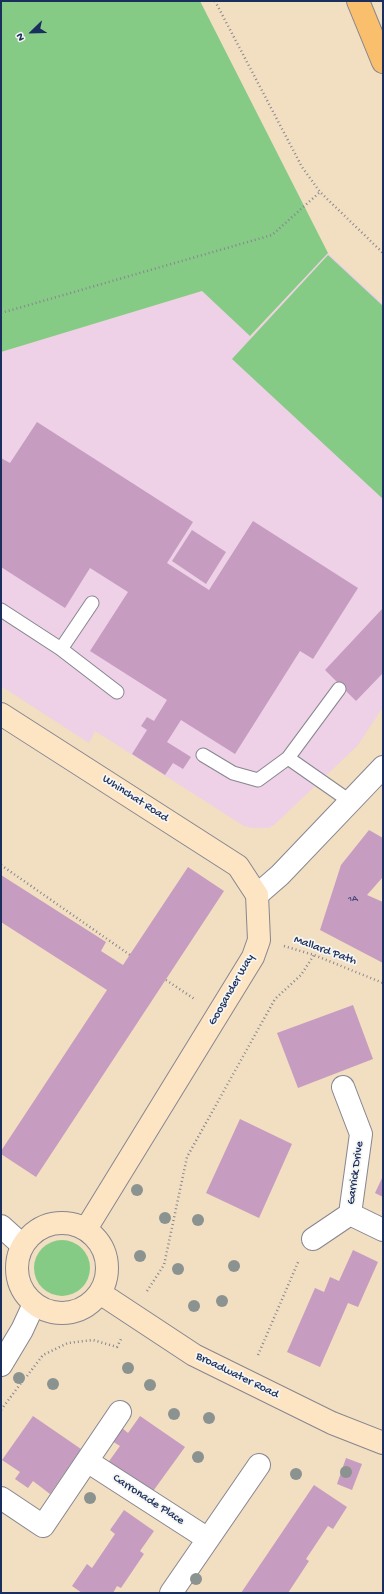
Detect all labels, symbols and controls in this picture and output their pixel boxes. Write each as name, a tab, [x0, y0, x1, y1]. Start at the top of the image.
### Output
north arrow	[12, 12, 52, 52]
text: N	[14, 31, 28, 42]
street label: Whinchat Road	[99, 772, 171, 826]
house number: 1A	[348, 893, 358, 905]
street label: Mallard Path	[292, 933, 358, 969]
street label: Goosander Way	[206, 952, 258, 1028]
street label: Garrick Drive	[344, 1140, 368, 1206]
street label: Broadwater Road	[193, 1350, 281, 1402]
street label: Carronade Place	[109, 1471, 187, 1529]

